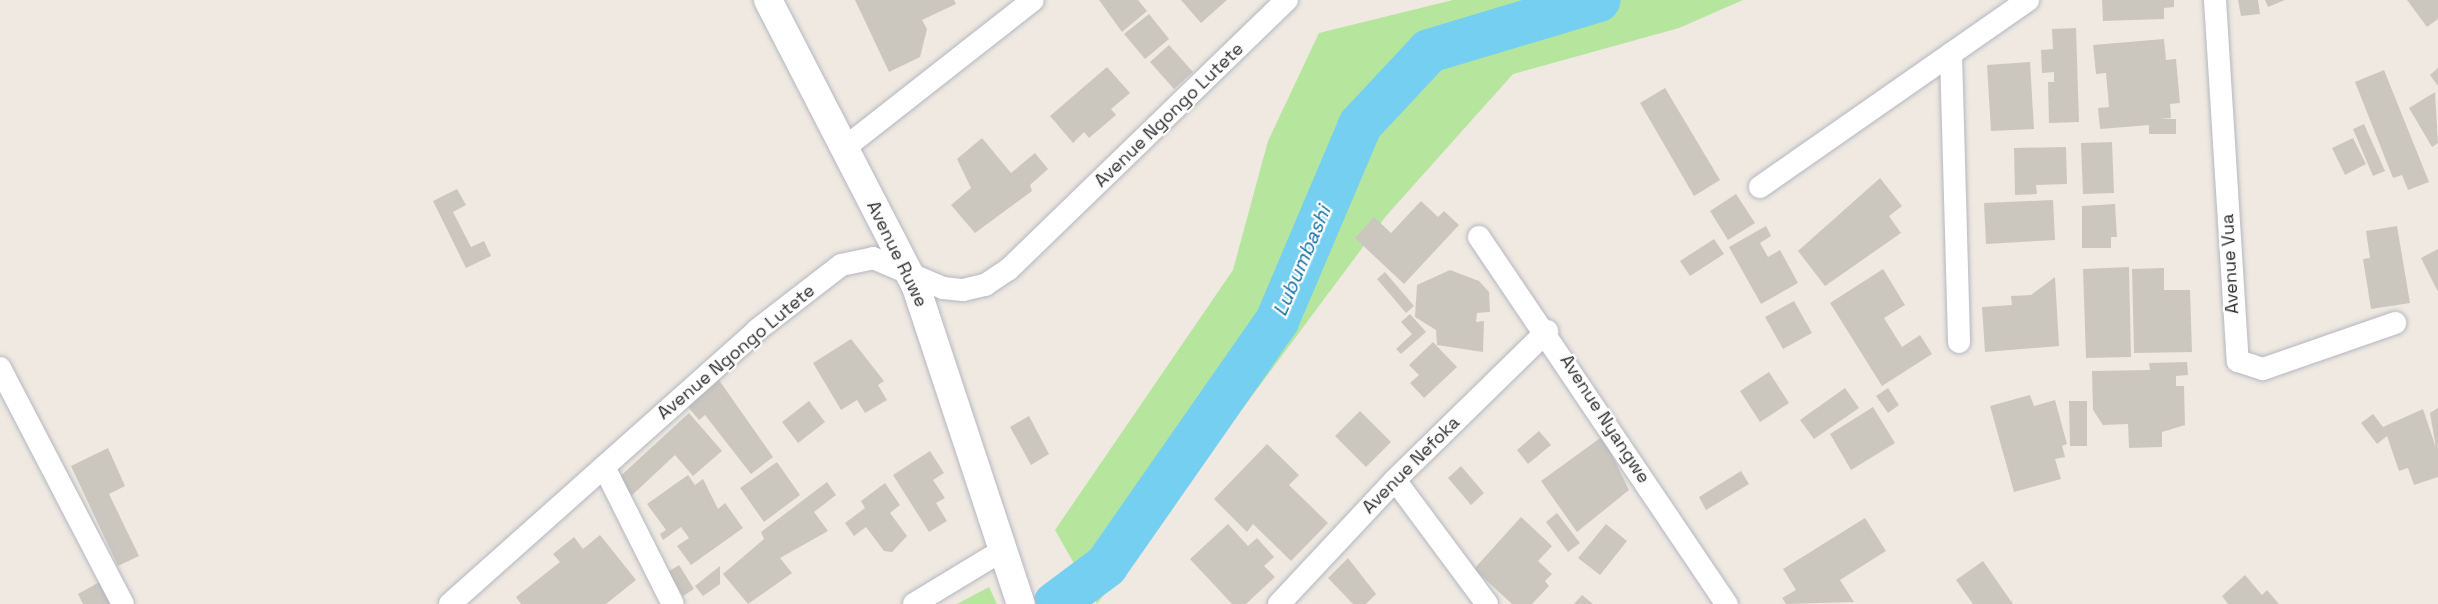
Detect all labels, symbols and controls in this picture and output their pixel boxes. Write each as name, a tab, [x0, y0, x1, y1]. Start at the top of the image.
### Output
street label: Avenue Ngongo Lutete	[1090, 38, 1248, 192]
street label: Avenue Ruwe	[862, 197, 932, 311]
water label: Lubumbashi	[1268, 202, 1336, 320]
street label: Avenue Vua	[2217, 213, 2243, 315]
street label: Avenue Ngongo Lutete	[653, 280, 819, 424]
street label: Avenue Nyangwe	[1555, 351, 1655, 487]
street label: Avenue Nefoka	[1358, 412, 1464, 518]

